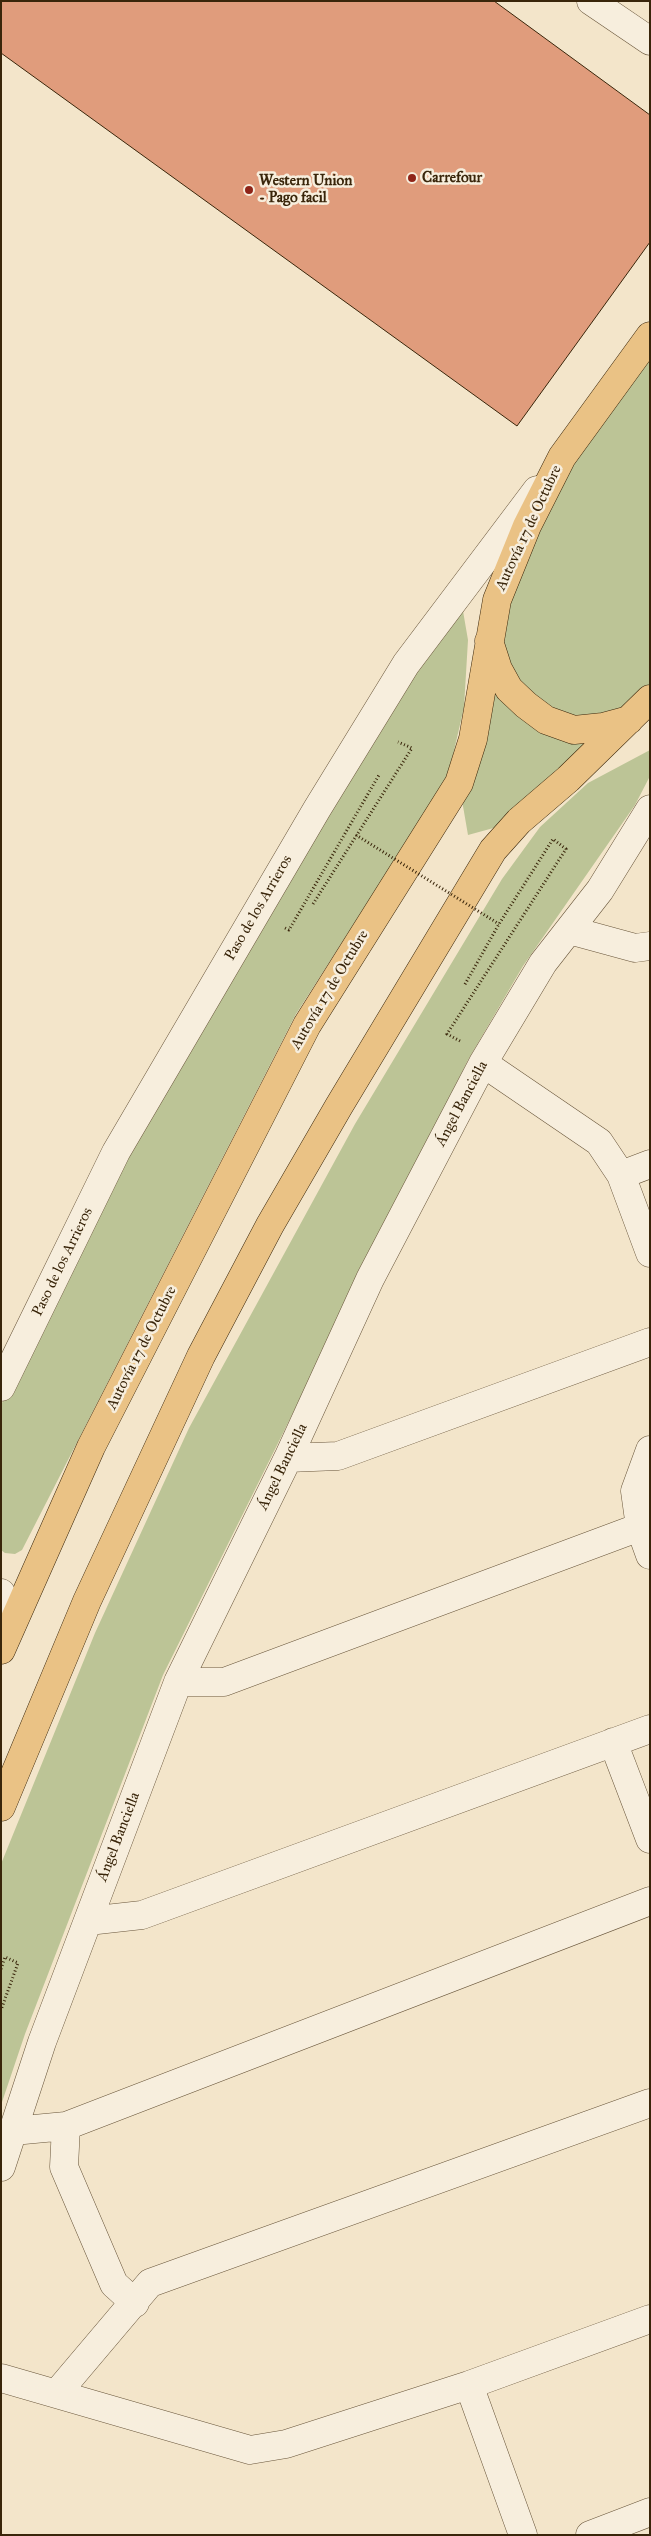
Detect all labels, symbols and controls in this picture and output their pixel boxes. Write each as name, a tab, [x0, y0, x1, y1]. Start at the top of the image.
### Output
place label: Carrefour	[422, 169, 482, 187]
place label: Western Union - Pago facil	[259, 172, 352, 207]
marker: Carrefour	[406, 172, 418, 184]
marker: Western Union - Pago facil	[243, 184, 255, 196]
street label: Autovía 17 de Octubre	[492, 463, 566, 593]
street label: Paso de los Arrieros	[222, 852, 296, 964]
street label: Autovía 17 de Octubre	[287, 927, 373, 1053]
street label: Ángel Banciella	[432, 1058, 492, 1150]
street label: Paso de los Arrieros	[29, 1205, 97, 1319]
street label: Autovía 17 de Octubre	[103, 1283, 181, 1413]
street label: Ángel Banciella	[254, 1421, 312, 1513]
street label: Ángel Banciella	[94, 1790, 144, 1884]

